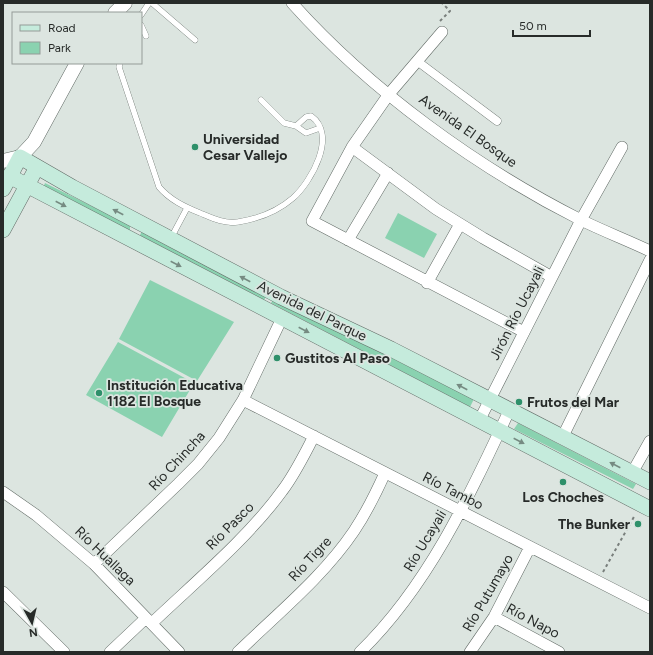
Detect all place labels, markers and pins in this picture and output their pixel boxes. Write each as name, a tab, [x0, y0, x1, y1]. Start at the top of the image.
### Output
place label: Universidad Cesar Vallejo	[203, 131, 287, 164]
marker: Universidad Cesar Vallejo	[190, 142, 200, 152]
place label: Gustitos Al Paso	[285, 350, 390, 367]
marker: Gustitos Al Paso	[272, 353, 282, 363]
place label: Institución Educativa 1182 El Bosque	[107, 377, 243, 410]
marker: Institución Educativa 1182 El Bosque	[94, 388, 104, 398]
place label: Frutos del Mar	[527, 394, 620, 411]
marker: Frutos del Mar	[514, 397, 524, 407]
marker: Los Choches	[558, 477, 568, 487]
place label: Los Choches	[522, 489, 604, 506]
place label: The Bunker	[558, 516, 631, 533]
marker: The Bunker	[633, 519, 643, 529]

